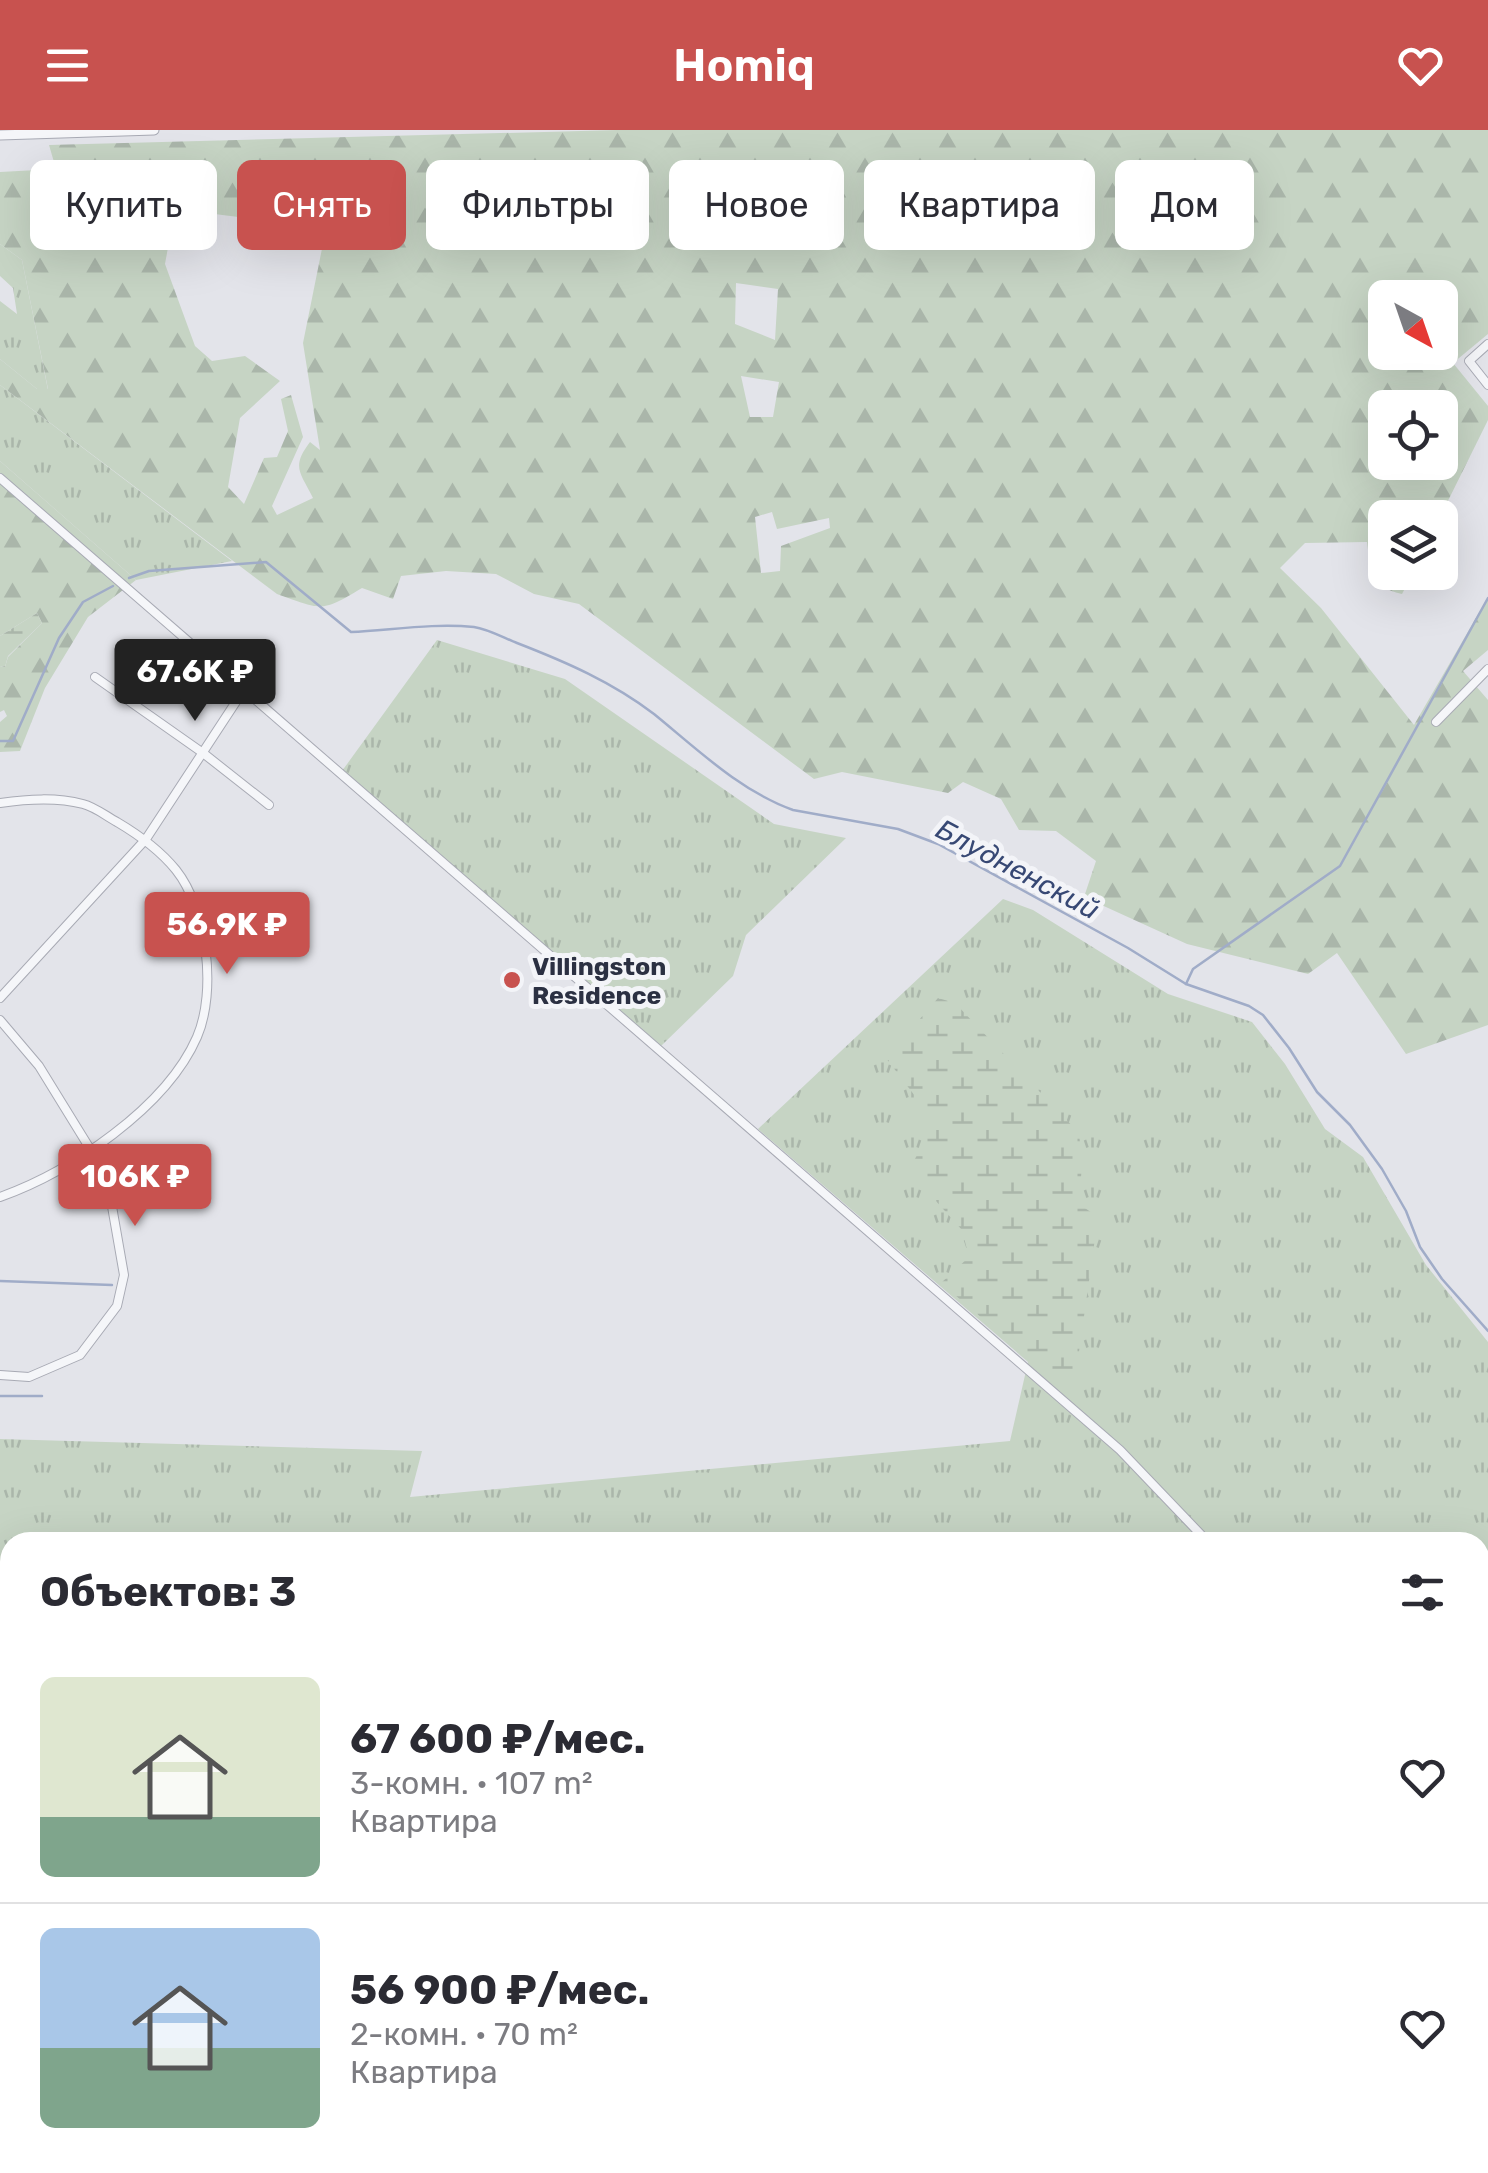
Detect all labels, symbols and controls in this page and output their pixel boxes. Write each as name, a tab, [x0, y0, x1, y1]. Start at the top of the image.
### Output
icon: menu	[40, 38, 95, 93]
icon: heart	[1393, 38, 1448, 93]
text: Homiq	[673, 39, 815, 92]
chip: Купить	[30, 160, 217, 250]
chip: Снять	[237, 160, 406, 250]
chip: Фильтры	[426, 160, 649, 250]
chip: Новое	[669, 160, 844, 250]
chip: Квартира	[864, 160, 1095, 250]
chip: Дом	[1115, 160, 1254, 250]
north arrow	[1368, 280, 1458, 370]
map controls	[1368, 280, 1458, 590]
button: locate	[1368, 390, 1458, 480]
button: layers	[1368, 500, 1458, 590]
pin: 67.6K ₽	[103, 639, 287, 724]
text: 67.6K ₽	[137, 652, 253, 690]
water label: Блудненский	[931, 813, 1105, 926]
pin: 56.9K ₽	[135, 892, 319, 977]
text: 56.9K ₽	[167, 905, 287, 943]
place label: Villingston Residence	[532, 952, 666, 1010]
marker: Villingston Residence	[501, 969, 523, 991]
pin: 106K ₽	[54, 1144, 216, 1229]
text: 106K ₽	[80, 1157, 190, 1195]
icon: filters	[1395, 1565, 1450, 1620]
text: Объектов: 3	[40, 1567, 296, 1617]
text: 67 600 ₽/мес.	[350, 1714, 645, 1764]
icon: home	[120, 1717, 240, 1837]
icon: heart	[1395, 1750, 1450, 1805]
text: 3-комн. · 107 m²	[350, 1764, 593, 1802]
text: Квартира	[350, 1802, 498, 1840]
text: 56 900 ₽/мес.	[350, 1965, 649, 2015]
icon: home	[120, 1968, 240, 2088]
icon: heart	[1395, 2001, 1450, 2056]
text: 2-комн. · 70 m²	[350, 2015, 578, 2053]
text: Квартира	[350, 2053, 498, 2091]

